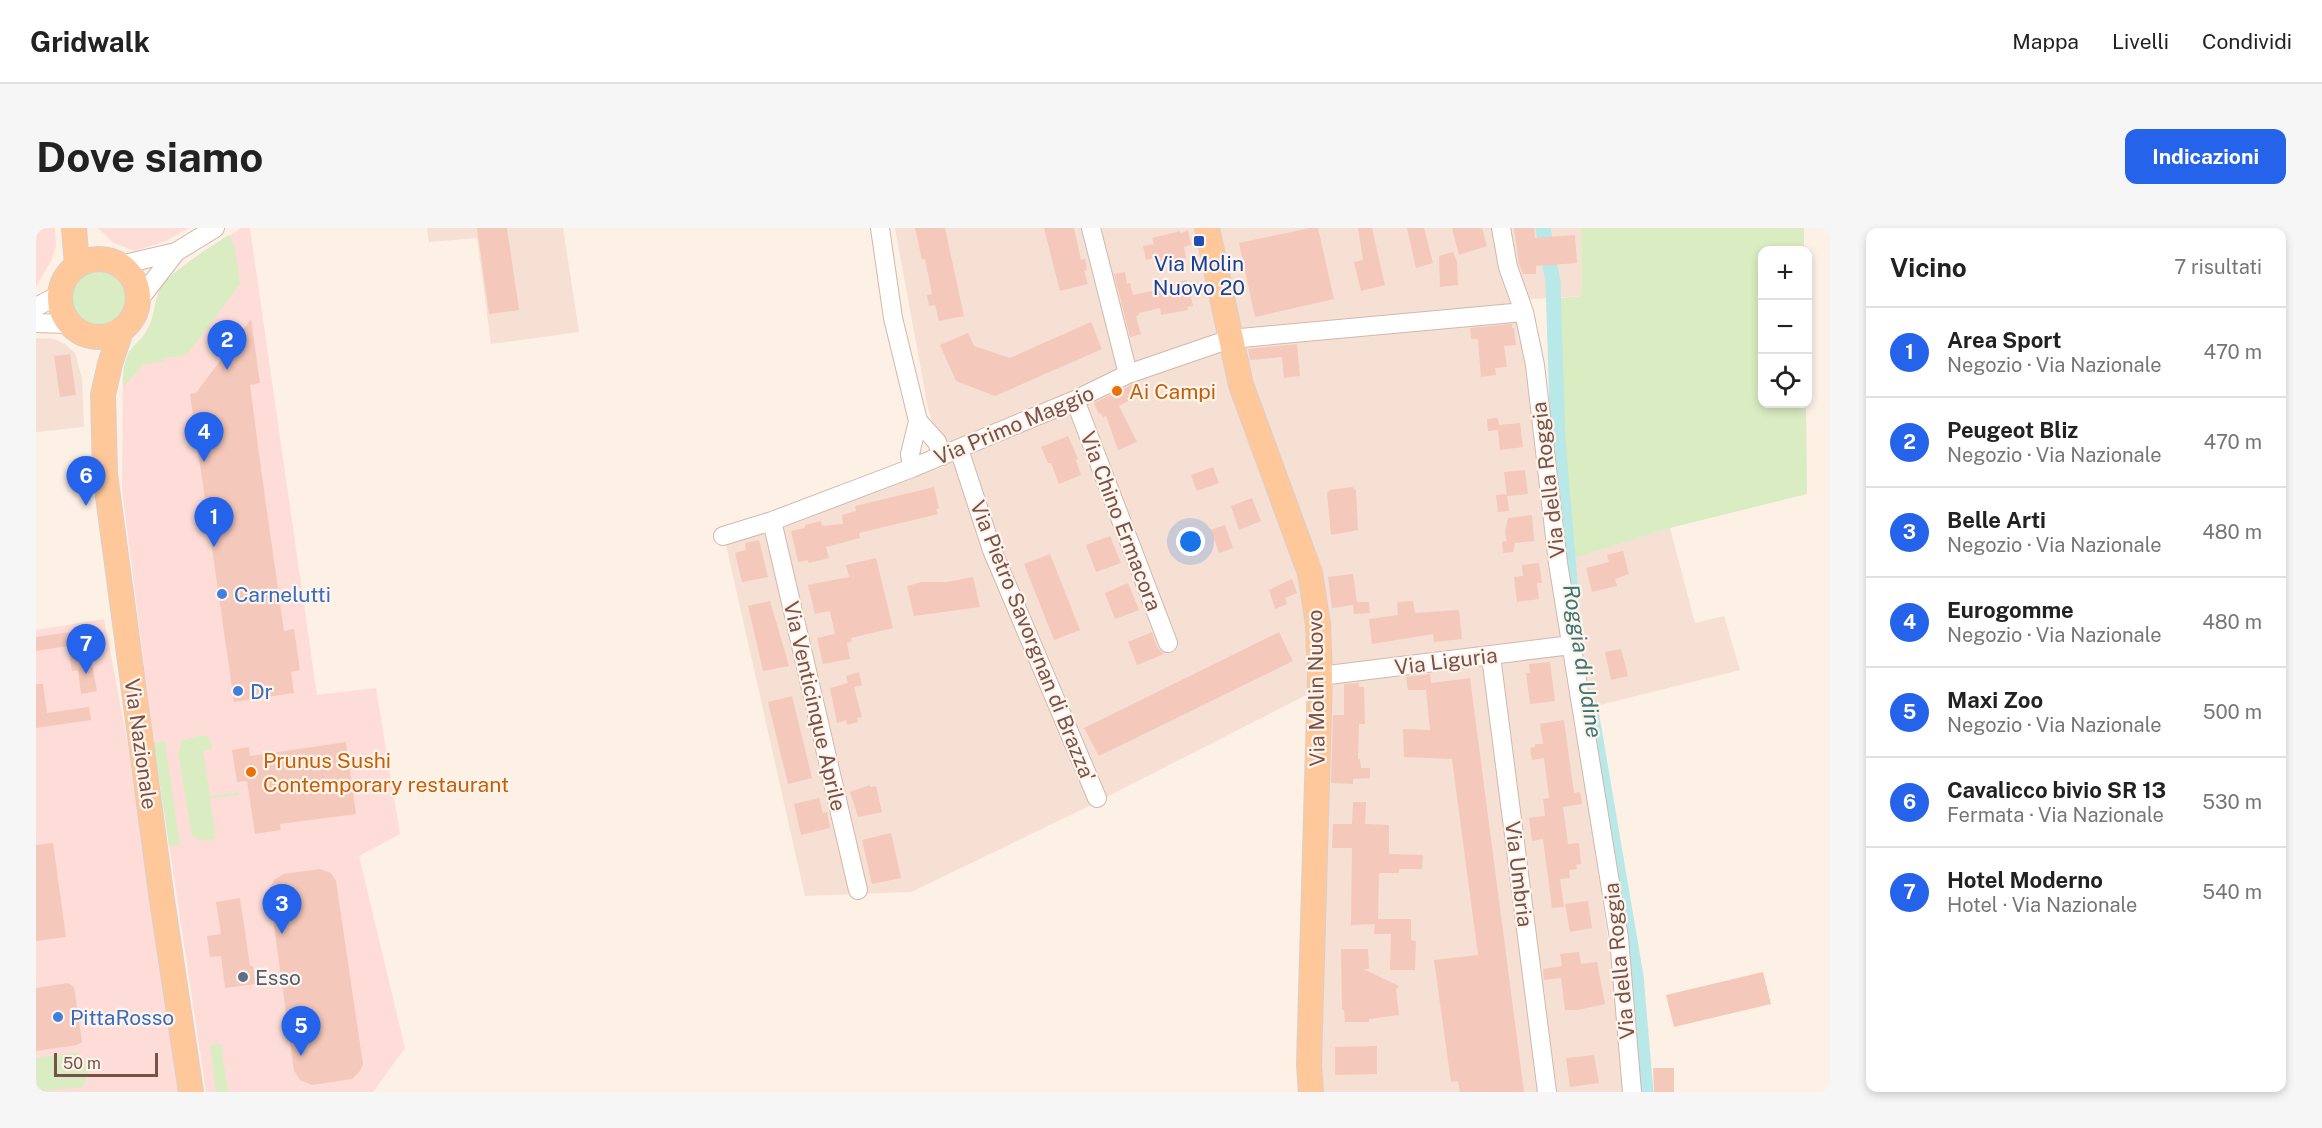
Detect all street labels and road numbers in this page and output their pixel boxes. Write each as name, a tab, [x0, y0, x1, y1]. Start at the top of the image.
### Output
street label: Via Primo Maggio	[930, 380, 1098, 470]
street label: Via della Roggia	[1526, 400, 1570, 560]
street label: Via Chino Ermacora	[1075, 428, 1167, 614]
street label: Via Pietro Savorgnan di Brazza'	[965, 497, 1101, 785]
street label: Via Venticinque Aprile	[779, 599, 851, 813]
street label: Via Molin Nuovo	[1302, 609, 1330, 767]
street label: Via Liguria	[1393, 642, 1499, 680]
street label: Via Nazionale	[119, 677, 163, 811]
street label: Via Umbria	[1500, 820, 1538, 928]
street label: Via della Roggia	[1598, 881, 1640, 1041]

